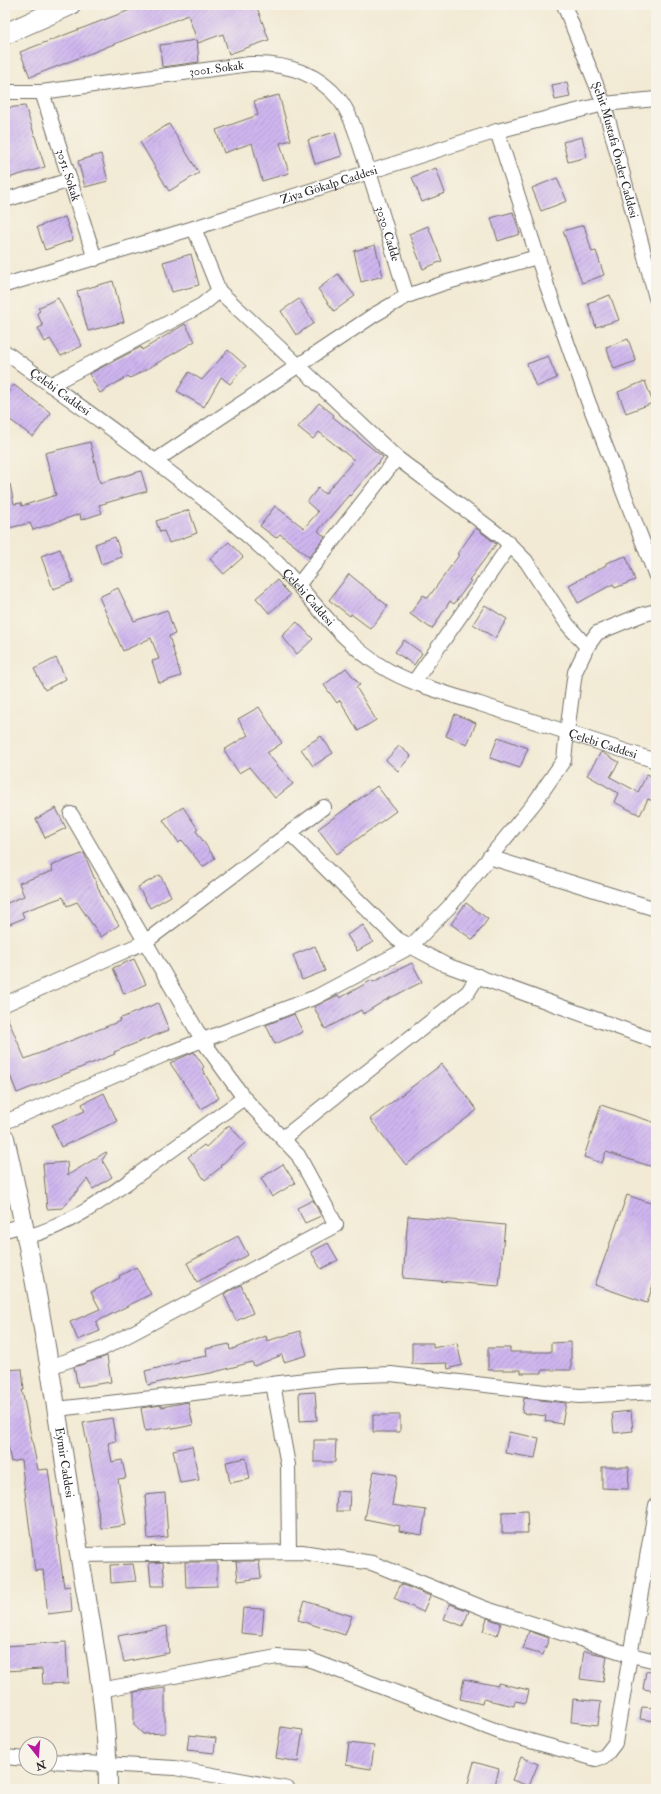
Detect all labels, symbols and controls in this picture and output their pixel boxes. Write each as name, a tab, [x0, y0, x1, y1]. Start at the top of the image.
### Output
street label: 3001. Sokak	[188, 57, 245, 80]
street label: Şehit Mustafa Önder Caddesi	[588, 80, 642, 220]
street label: 3051. Sokak	[53, 147, 84, 203]
street label: Ziya Gökalp Caddesi	[279, 162, 379, 207]
street label: 3030. Cadde	[373, 204, 403, 263]
street label: Çelebi Caddesi	[27, 365, 93, 419]
street label: Çelebi Caddesi	[279, 565, 338, 629]
street label: Çelebi Caddesi	[567, 726, 639, 762]
street label: Eymir Caddesi	[52, 1426, 78, 1499]
north arrow	[18, 1736, 58, 1776]
text: N	[33, 1757, 48, 1773]

